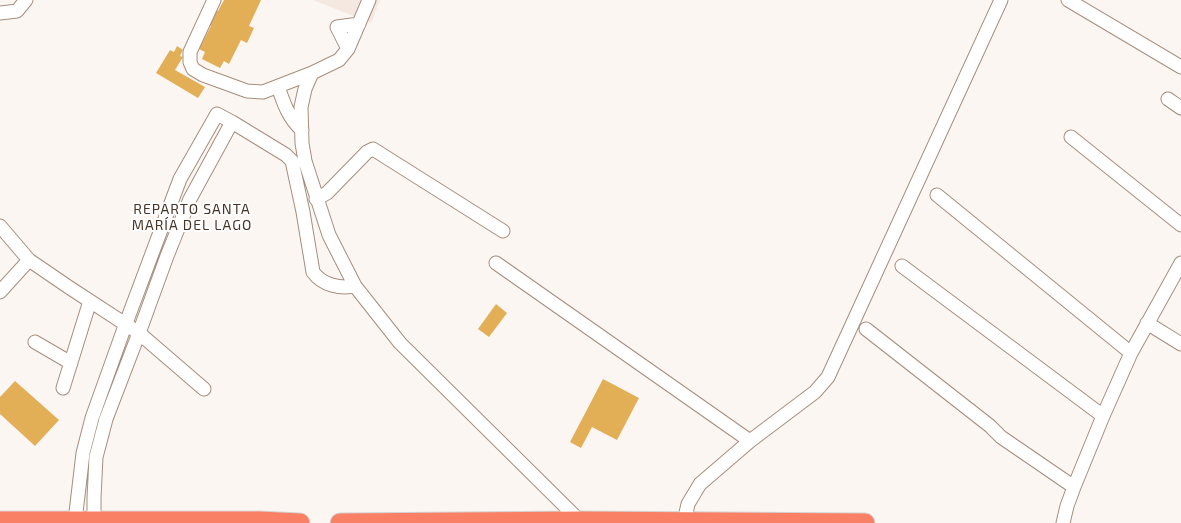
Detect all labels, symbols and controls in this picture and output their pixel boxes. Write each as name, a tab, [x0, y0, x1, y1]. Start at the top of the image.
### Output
district label: REPARTO SANTA MARÍA DEL LAGO	[132, 201, 252, 234]

